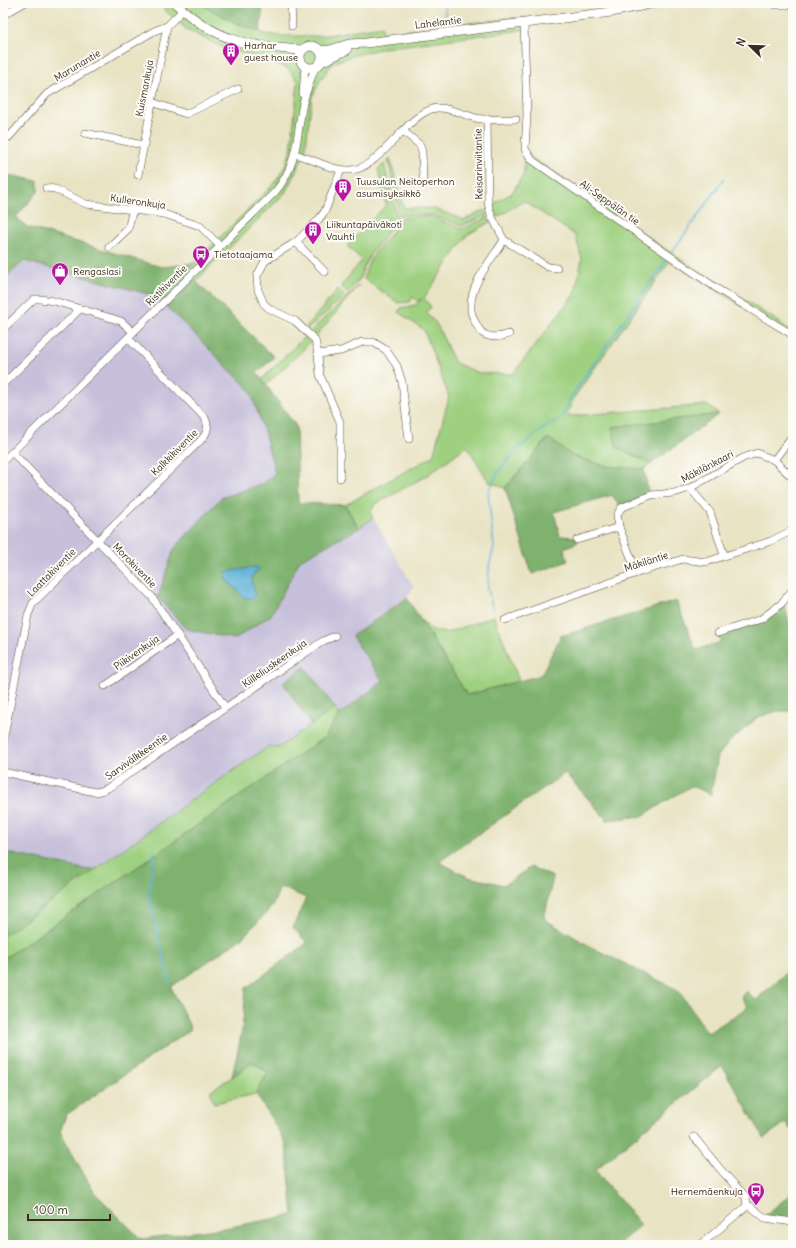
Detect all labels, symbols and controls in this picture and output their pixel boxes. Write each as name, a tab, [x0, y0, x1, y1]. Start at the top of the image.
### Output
street label: Lahelantie	[414, 13, 462, 32]
north arrow	[730, 26, 770, 66]
text: N	[733, 36, 749, 48]
place label: Harhar guest house	[244, 39, 298, 64]
building icon: Harhar guest house	[221, 41, 241, 66]
street label: Marunantie	[52, 46, 103, 84]
street label: Kuismankuja	[133, 58, 156, 118]
street label: Keisarinviitantie	[471, 128, 486, 200]
place label: Tuusulan Neitoperhon asumisyksikkö	[356, 175, 455, 200]
building icon: Tuusulan Neitoperhon asumisyksikkö	[333, 177, 353, 202]
street label: Ali-Seppälän tie	[577, 177, 642, 228]
street label: Kulleronkuja	[109, 191, 167, 212]
place label: Liikuntapäiväkoti Vauhti	[326, 218, 402, 243]
building icon: Liikuntapäiväkoti Vauhti	[303, 220, 323, 245]
bus stop icon: Tietotaajama	[191, 244, 211, 269]
place label: Tietotaajama	[214, 248, 273, 261]
shop icon: Rengaslasi	[50, 261, 70, 286]
street label: Ristikiventie	[143, 262, 190, 309]
place label: Rengaslasi	[73, 265, 121, 278]
street label: Kalkkikiventie	[148, 426, 200, 478]
street label: Mäkilänkaari	[679, 447, 736, 486]
street label: Morokiventie	[110, 540, 159, 591]
street label: Laattakiventie	[24, 545, 78, 599]
street label: Mäkiläntie	[622, 548, 670, 575]
street label: Piikivenkuja	[111, 632, 162, 673]
street label: Kiilleliuskeenkuja	[239, 636, 309, 690]
street label: Sarvivälkkeentie	[103, 730, 170, 783]
bus stop icon: Hernemäenkuja	[746, 1181, 766, 1206]
place label: Hernemäenkuja	[671, 1185, 743, 1198]
scale bar	[28, 1196, 110, 1222]
text: 100 m	[34, 1202, 68, 1217]

